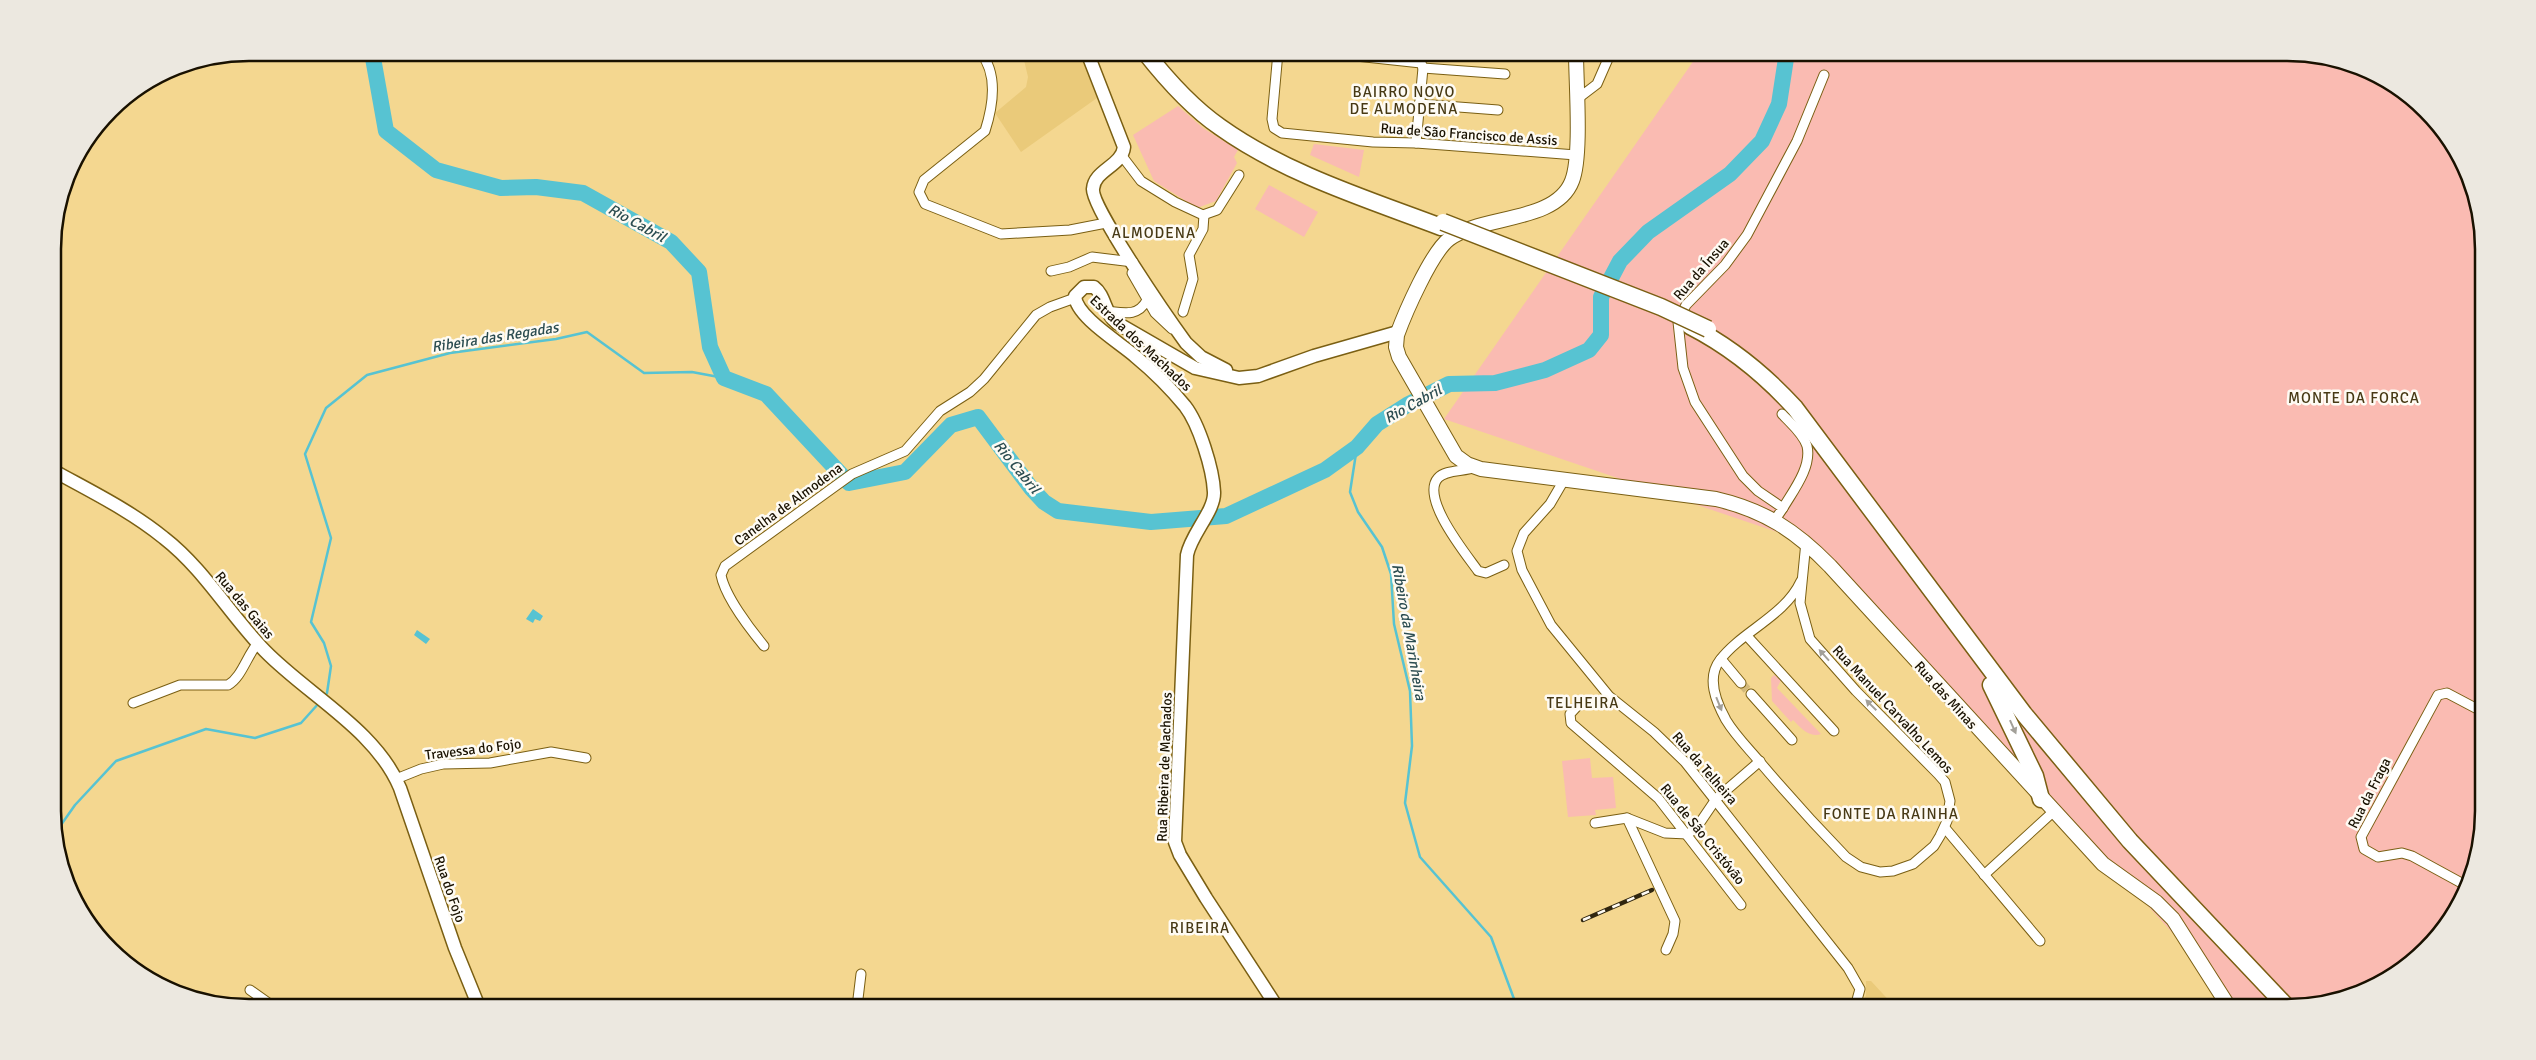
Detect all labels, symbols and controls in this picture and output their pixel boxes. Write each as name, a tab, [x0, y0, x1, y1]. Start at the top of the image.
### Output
district label: BAIRRO NOVO DE ALMODENA	[1350, 83, 1458, 118]
street label: Rua de São Francisco de Assis	[1380, 120, 1558, 149]
water label: Rio Cabril	[605, 200, 670, 247]
district label: ALMODENA	[1112, 224, 1196, 242]
street label: Rua da Ínsua	[1670, 235, 1733, 304]
street label: Estrada dos Machados	[1086, 292, 1195, 395]
water label: Ribeira das Regadas	[430, 318, 561, 356]
water label: Rio Cabril	[1381, 380, 1446, 427]
district label: MONTE DA FORCA	[2288, 389, 2420, 407]
water label: Rio Cabril	[990, 437, 1045, 498]
street label: Canelha de Almodena	[731, 459, 846, 549]
water label: Ribeiro da Marinheira	[1388, 562, 1430, 702]
street label: Rua das Gaias	[211, 568, 278, 643]
street label: Rua Manuel Carvalho Lemos	[1829, 642, 1956, 777]
one-way arrow	[1818, 649, 1829, 661]
street label: Rua das Minas	[1911, 658, 1981, 733]
street label: Rua Ribeira de Machados	[1153, 692, 1176, 842]
district label: TELHEIRA	[1547, 694, 1619, 712]
one-way arrow	[1715, 697, 1723, 711]
one-way arrow	[1865, 700, 1877, 712]
one-way arrow	[2010, 720, 2018, 734]
street label: Rua da Telheira	[1668, 728, 1741, 808]
street label: Travessa do Fojo	[424, 735, 522, 764]
street label: Rua da Fraga	[2344, 755, 2395, 831]
street label: Rua de São Cristóvão	[1657, 780, 1749, 888]
district label: FONTE DA RAINHA	[1823, 805, 1959, 823]
street label: Rua do Fojo	[430, 854, 469, 925]
district label: RIBEIRA	[1170, 919, 1230, 937]

